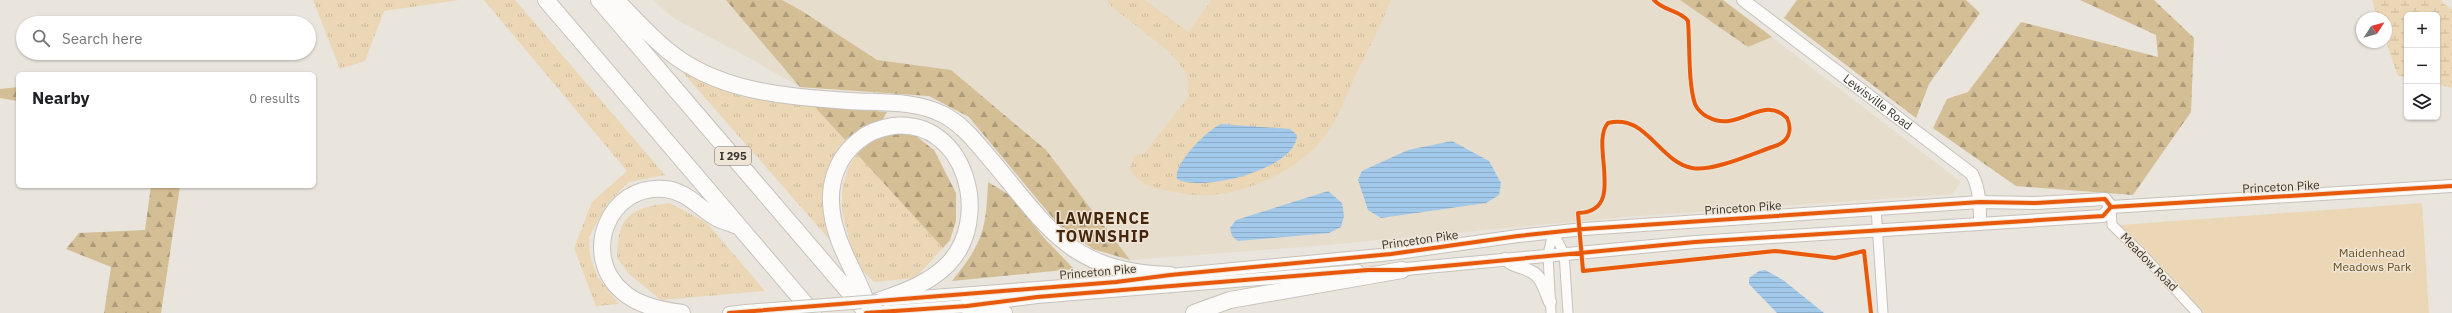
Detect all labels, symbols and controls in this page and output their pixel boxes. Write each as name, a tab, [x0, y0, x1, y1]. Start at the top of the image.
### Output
north arrow	[2356, 12, 2392, 48]
map controls	[2404, 12, 2440, 120]
button: +	[2404, 12, 2440, 48]
search box	[16, 16, 316, 60]
icon: search	[30, 27, 52, 49]
text: Search here	[62, 29, 142, 48]
button: −	[2404, 48, 2440, 84]
street label: Lewisville Road	[1840, 71, 1915, 133]
button: layers	[2404, 84, 2440, 120]
text: Nearby	[32, 87, 90, 109]
text: 0 results	[249, 90, 300, 107]
road number: I 295	[715, 147, 751, 165]
street label: Princeton Pike	[2242, 177, 2320, 196]
street label: Princeton Pike	[1704, 197, 1783, 218]
district label: LAWRENCE TOWNSHIP	[1055, 208, 1151, 246]
street label: Princeton Pike	[1381, 227, 1460, 252]
street label: Meadow Road	[2118, 229, 2181, 294]
park label: Maidenhead Meadows Park	[2333, 245, 2412, 274]
street label: Princeton Pike	[1059, 261, 1138, 282]

